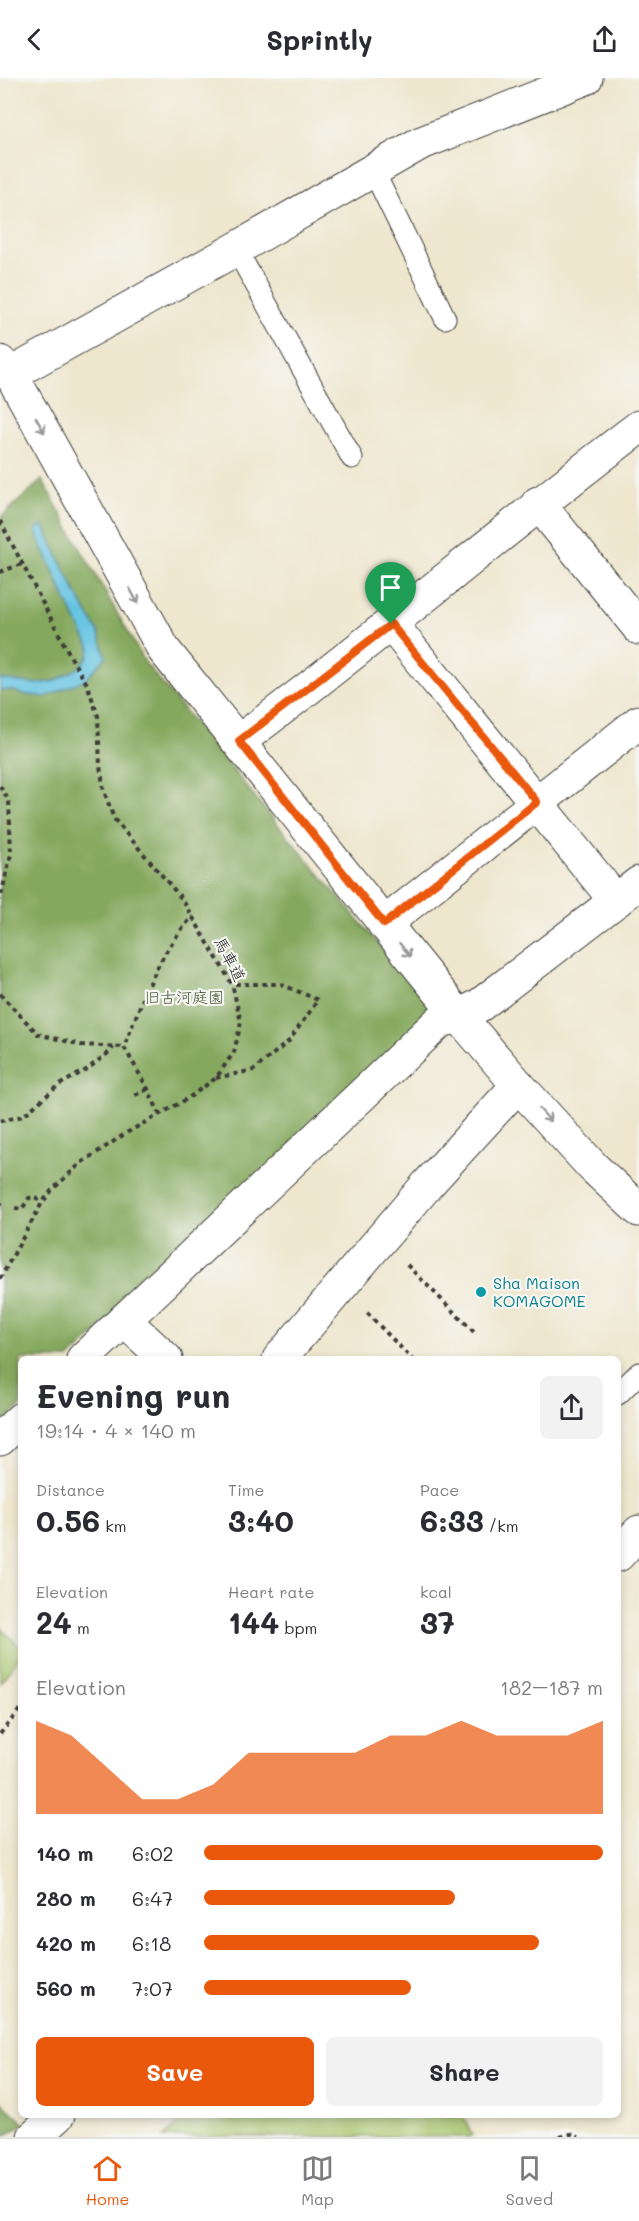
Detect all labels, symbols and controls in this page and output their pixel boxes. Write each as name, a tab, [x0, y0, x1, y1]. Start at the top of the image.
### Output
text: Sprintly	[266, 22, 373, 57]
icon: back	[18, 23, 51, 56]
icon: share	[588, 23, 621, 56]
one-way arrow	[34, 416, 46, 433]
pin	[365, 562, 416, 624]
icon: arrive	[374, 571, 407, 604]
one-way arrow	[129, 586, 140, 604]
street label: 馬車道	[210, 933, 251, 985]
one-way arrow	[399, 942, 412, 958]
park label: 旧古河庭園	[144, 986, 224, 1007]
one-way arrow	[538, 1107, 552, 1122]
place label: Sha Maison KOMAGOME	[493, 1272, 586, 1311]
marker: Sha Maison KOMAGOME	[474, 1285, 488, 1299]
text: Evening run	[36, 1373, 230, 1416]
button: share	[540, 1376, 603, 1439]
text: 19:14 · 4 × 140 m	[36, 1417, 196, 1443]
text: Distance	[36, 1479, 105, 1500]
text: Time	[228, 1479, 264, 1500]
text: Pace	[420, 1479, 459, 1500]
text: 0.56	[36, 1500, 100, 1540]
text: 3:40	[228, 1500, 294, 1540]
text: 6:33	[420, 1500, 484, 1540]
text: km	[100, 1515, 127, 1536]
text: /km	[484, 1515, 518, 1536]
text: Elevation	[36, 1581, 108, 1602]
text: Heart rate	[228, 1581, 314, 1602]
text: kcal	[420, 1581, 452, 1602]
text: 24	[36, 1602, 72, 1642]
text: 144	[228, 1602, 279, 1642]
text: 37	[420, 1602, 455, 1642]
text: m	[72, 1617, 90, 1638]
text: bpm	[279, 1617, 317, 1638]
text: Elevation	[36, 1674, 126, 1700]
text: 182–187 m	[500, 1674, 603, 1700]
text: 140 m	[36, 1840, 93, 1866]
text: 6:02	[132, 1840, 174, 1866]
text: 280 m	[36, 1885, 96, 1911]
text: 6:47	[132, 1885, 173, 1911]
text: 420 m	[36, 1930, 96, 1956]
text: 6:18	[132, 1930, 171, 1956]
text: 560 m	[36, 1975, 96, 2001]
text: 7:07	[132, 1975, 173, 2001]
button: Save	[36, 2037, 314, 2106]
button: Share	[326, 2037, 603, 2106]
tab: Home	[86, 2152, 129, 2209]
tab: Map	[301, 2152, 334, 2209]
tab: Saved	[506, 2152, 553, 2209]

